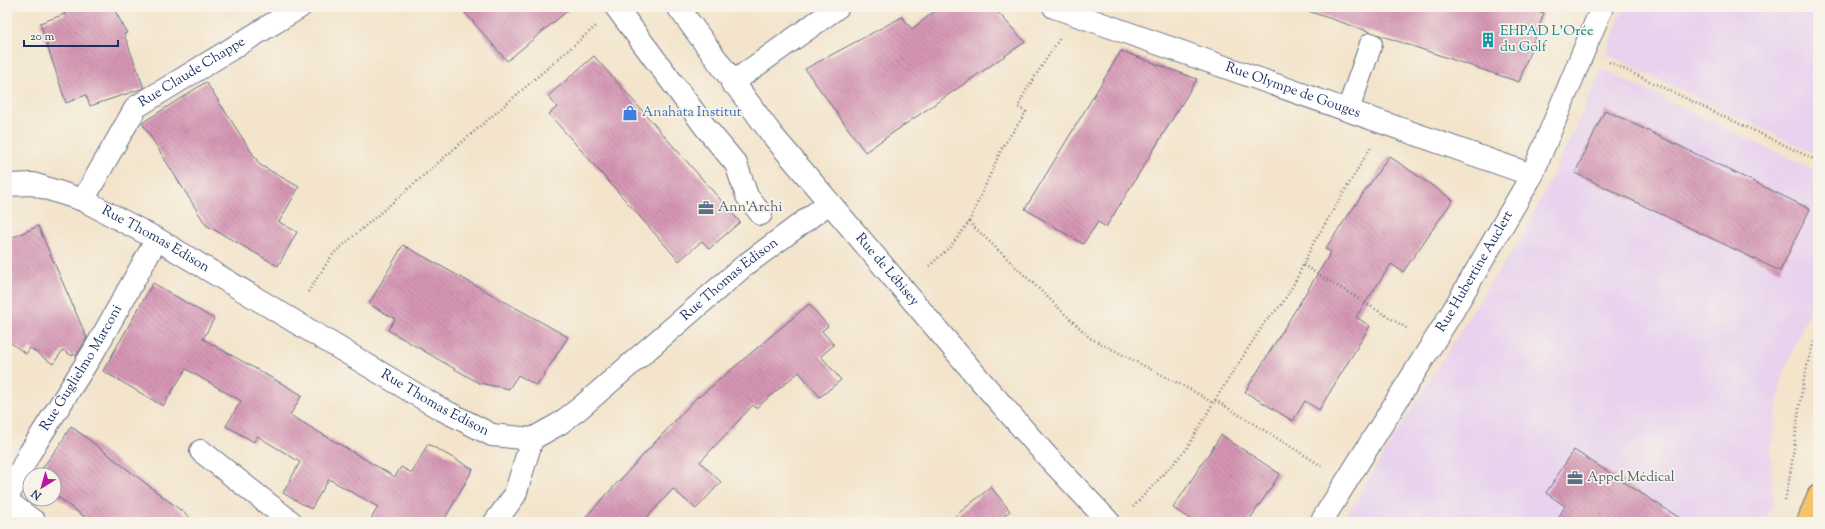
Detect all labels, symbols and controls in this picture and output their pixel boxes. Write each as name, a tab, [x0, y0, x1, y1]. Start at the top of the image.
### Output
scale bar	[24, 22, 118, 48]
place label: EHPAD L'Orée du Golf	[1500, 22, 1594, 58]
text: 20 m	[30, 28, 55, 46]
building icon: EHPAD L'Orée du Golf	[1479, 31, 1497, 49]
street label: Rue Claude Chappe	[135, 32, 250, 113]
street label: Rue Olympe de Gouges	[1222, 58, 1363, 124]
place label: Anahata Institut	[642, 103, 742, 123]
shop icon: Anahata Institut	[621, 104, 639, 122]
place label: Ann'Archi	[718, 198, 782, 218]
office icon: Ann'Archi	[697, 199, 715, 217]
street label: Rue Thomas Edison	[98, 201, 213, 278]
street label: Rue Hubertine Auclert	[1432, 207, 1519, 336]
street label: Rue de Lébisey	[850, 229, 923, 311]
street label: Rue Thomas Edison	[677, 234, 783, 326]
street label: Rue Guglielmo Marconi	[36, 301, 128, 435]
street label: Rue Thomas Edison	[377, 365, 492, 442]
north arrow	[22, 467, 62, 507]
place label: Appel Médical	[1587, 468, 1675, 488]
office icon: Appel Médical	[1566, 469, 1584, 487]
text: N	[28, 485, 46, 504]

